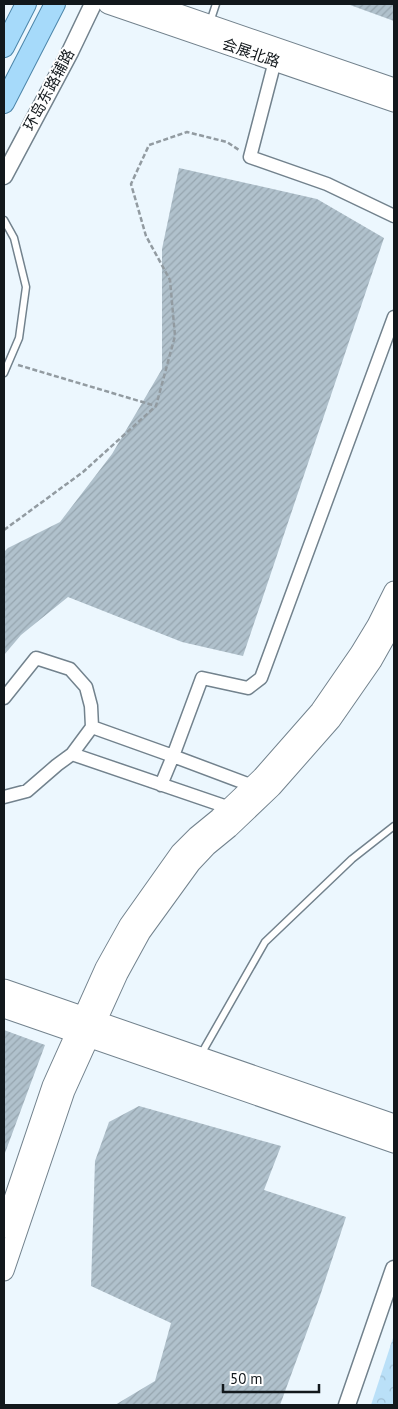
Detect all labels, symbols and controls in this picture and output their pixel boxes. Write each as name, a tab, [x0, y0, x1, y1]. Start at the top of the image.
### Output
street label: 会展北路	[220, 34, 283, 71]
street label: 环岛东路辅路	[19, 46, 78, 134]
scale bar	[223, 1362, 319, 1394]
text: 50 m	[230, 1369, 263, 1388]

